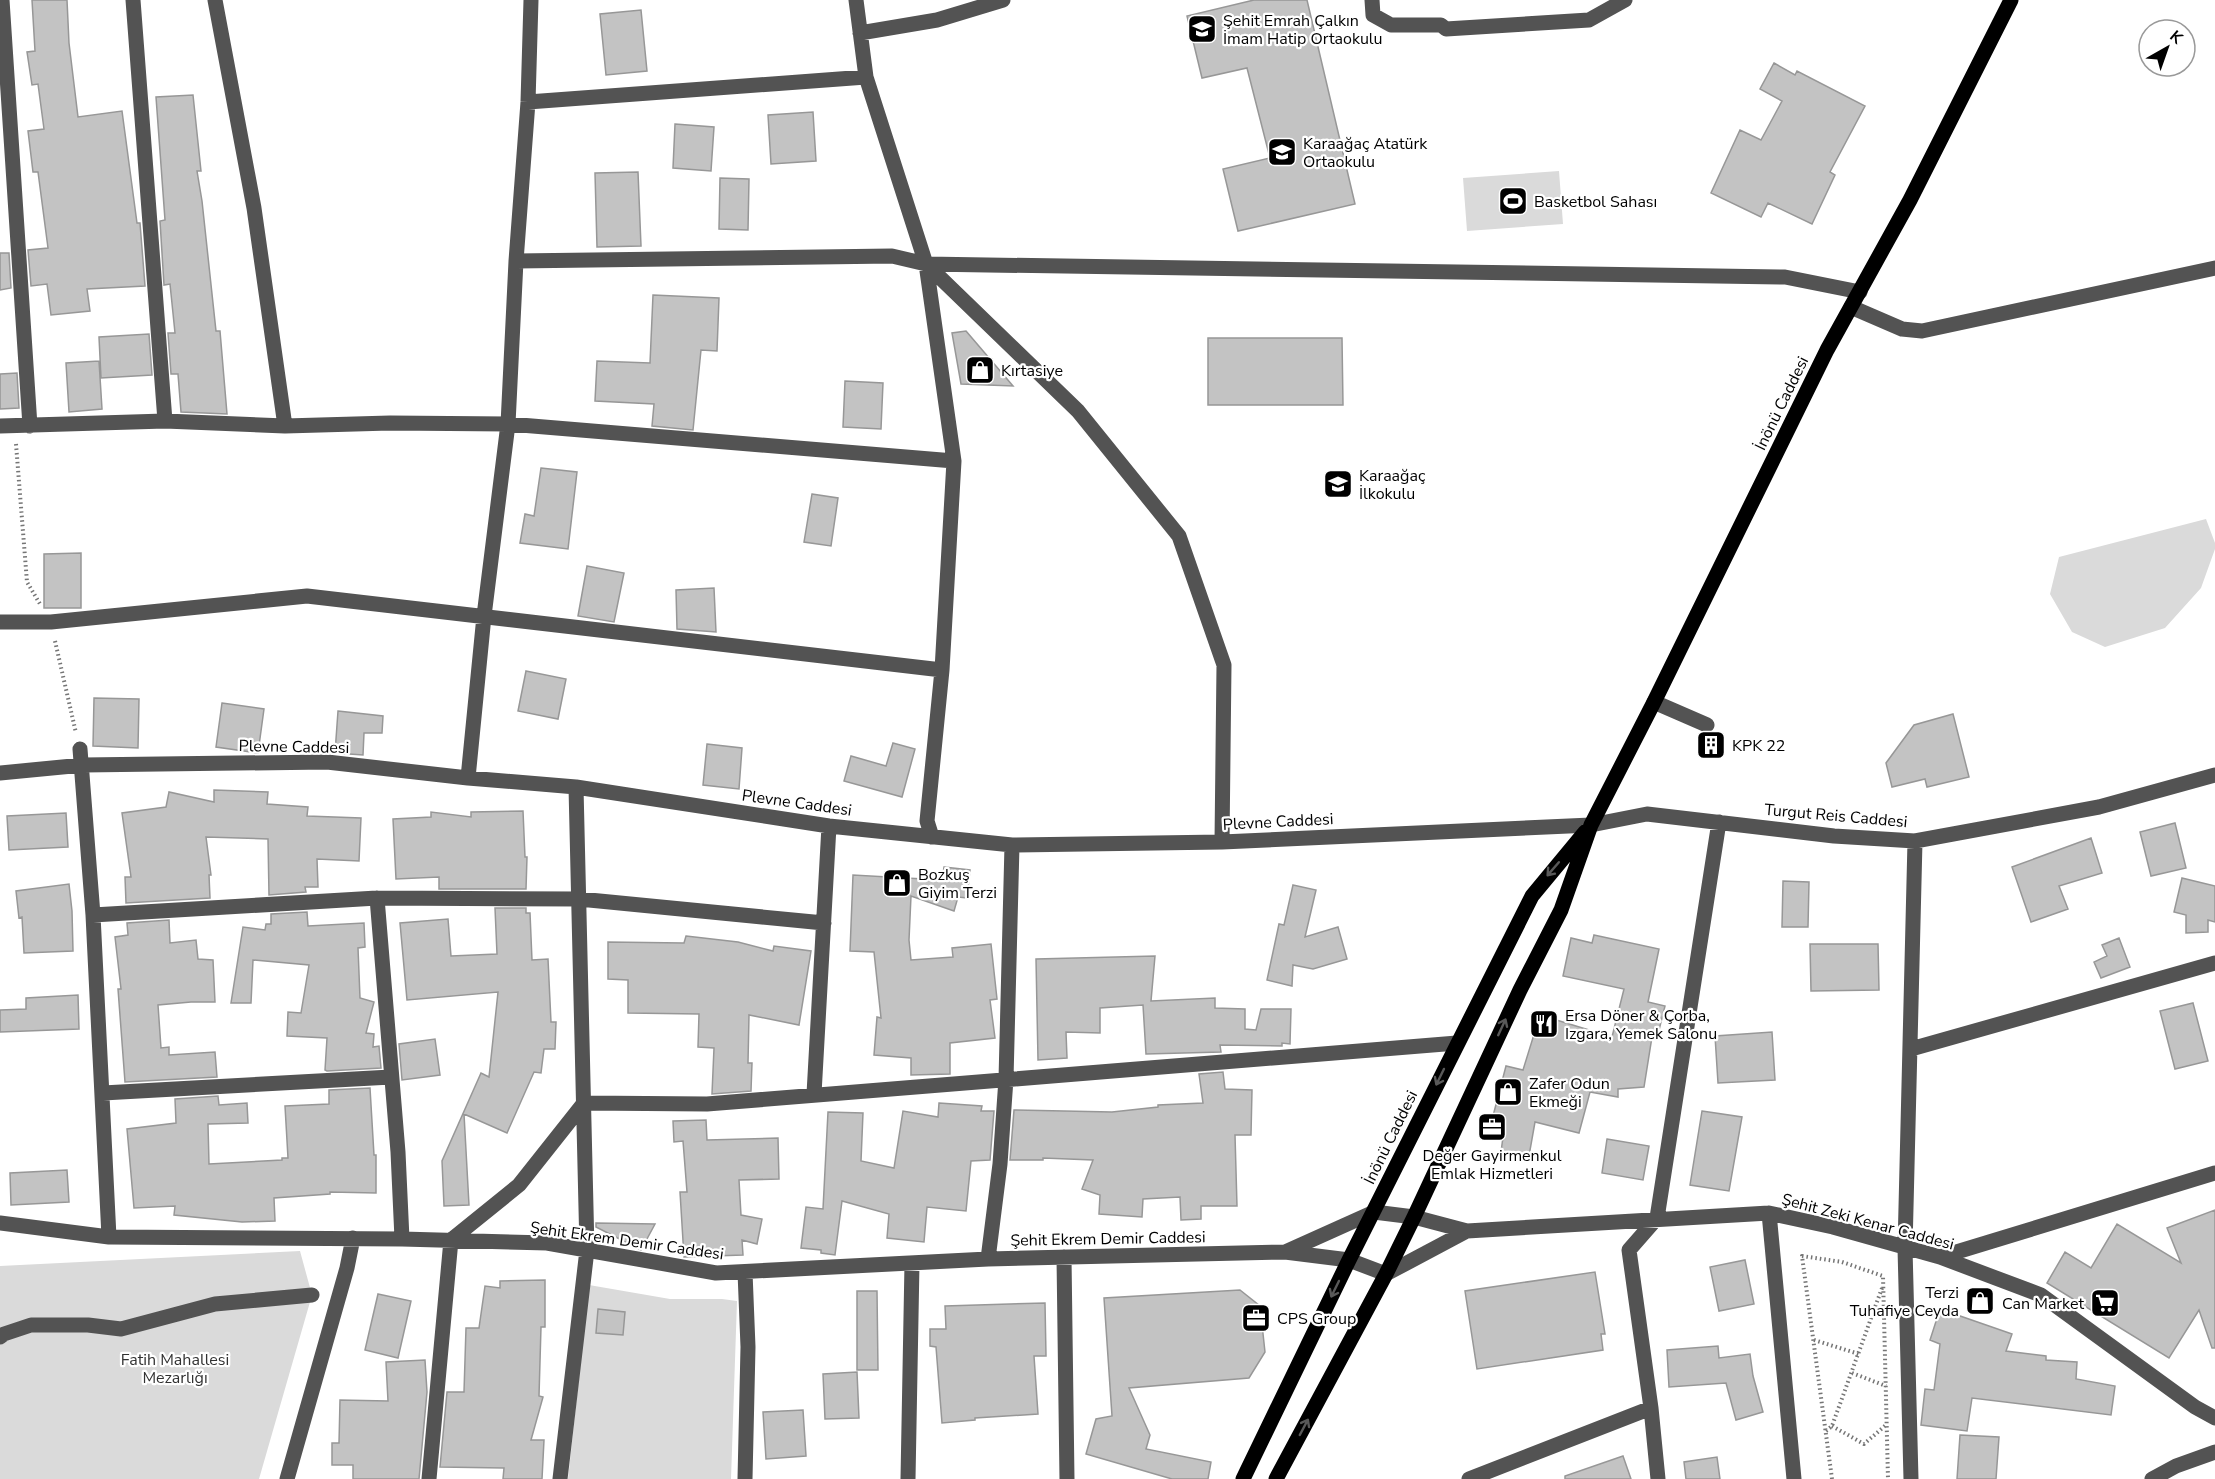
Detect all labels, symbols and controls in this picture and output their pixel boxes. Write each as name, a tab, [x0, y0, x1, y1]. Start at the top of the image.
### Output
place label: Şehit Emrah Çalkın İmam Hatip Ortaokulu	[1223, 10, 1383, 50]
school or university icon: Şehit Emrah Çalkın İmam Hatip Ortaokulu	[1186, 13, 1218, 45]
north arrow	[2137, 18, 2197, 78]
text: K	[2165, 25, 2188, 50]
place label: Karaağaç Atatürk Ortaokulu	[1303, 133, 1428, 173]
school or university icon: Karaağaç Atatürk Ortaokulu	[1266, 136, 1298, 168]
sports icon: Basketbol Sahası	[1497, 185, 1529, 217]
place label: Basketbol Sahası	[1534, 191, 1657, 213]
street label: İnönü Caddesi	[1750, 353, 1814, 454]
shop icon: Kırtasiye	[964, 354, 996, 386]
place label: Kırtasiye	[1001, 360, 1063, 382]
place label: Karaağaç İlkokulu	[1359, 465, 1426, 505]
school or university icon: Karaağaç İlkokulu	[1322, 468, 1354, 500]
building icon: KPK 22	[1695, 729, 1727, 761]
street label: Plevne Caddesi	[238, 735, 350, 759]
place label: KPK 22	[1732, 735, 1785, 757]
street label: Plevne Caddesi	[741, 784, 853, 822]
street label: Turgut Reis Caddesi	[1764, 799, 1908, 833]
street label: Plevne Caddesi	[1222, 808, 1334, 836]
one-way arrow	[1546, 861, 1560, 876]
place label: Bozkuş Giyim Terzi	[918, 864, 997, 904]
shop icon: Bozkuş Giyim Terzi	[881, 867, 913, 899]
place label: Ersa Döner & Çorba, Izgara, Yemek Salonu	[1565, 1005, 1717, 1045]
restaurant icon: Ersa Döner & Çorba, Izgara, Yemek Salonu	[1528, 1008, 1560, 1040]
one-way arrow	[1497, 1019, 1509, 1037]
one-way arrow	[1434, 1068, 1446, 1086]
place label: Zafer Odun Ekmeği	[1529, 1073, 1610, 1113]
shop icon: Zafer Odun Ekmeği	[1492, 1076, 1524, 1108]
street label: İnönü Caddesi	[1359, 1087, 1423, 1188]
office icon: Değer Gayirmenkul Emlak Hizmetleri	[1476, 1111, 1508, 1143]
place label: Değer Gayirmenkul Emlak Hizmetleri	[1423, 1145, 1562, 1185]
street label: Şehit Zeki Kenar Caddesi	[1779, 1188, 1956, 1256]
street label: Şehit Ekrem Demir Caddesi	[529, 1217, 725, 1265]
street label: Şehit Ekrem Demir Caddesi	[1010, 1226, 1206, 1252]
one-way arrow	[1328, 1280, 1340, 1298]
place label: Terzi Tuhafiye Ceyda	[1850, 1282, 1959, 1322]
shop icon: Terzi Tuhafiye Ceyda	[1964, 1285, 1996, 1317]
supermarket icon: Can Market	[2089, 1287, 2121, 1319]
place label: Can Market	[2002, 1293, 2084, 1315]
office icon: CPS Group	[1240, 1302, 1272, 1334]
place label: CPS Group	[1277, 1308, 1356, 1330]
park label: Fatih Mahallesi Mezarlığı	[121, 1349, 229, 1389]
one-way arrow	[1299, 1419, 1310, 1437]

